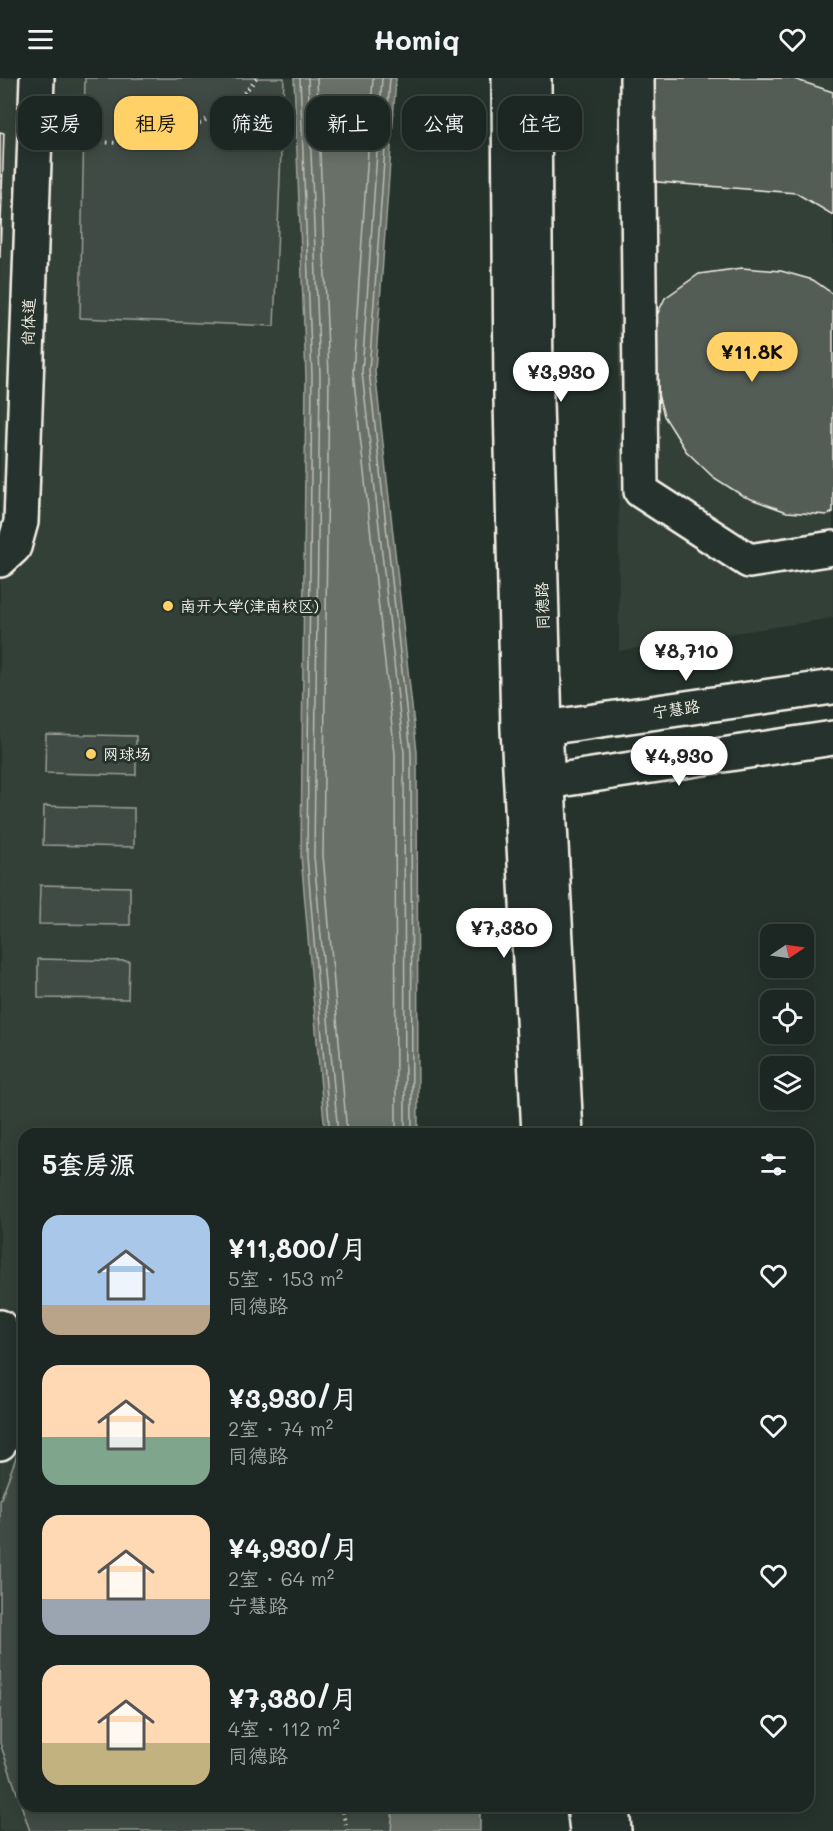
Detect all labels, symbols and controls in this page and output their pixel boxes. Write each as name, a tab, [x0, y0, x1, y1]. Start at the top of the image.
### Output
text: Homiq	[373, 22, 460, 57]
icon: menu	[24, 23, 57, 56]
icon: heart	[776, 23, 809, 56]
chip: 买房	[18, 96, 102, 150]
chip: 租房	[114, 96, 198, 150]
chip: 筛选	[210, 96, 294, 150]
chip: 新上	[306, 96, 390, 150]
chip: 公寓	[402, 96, 486, 150]
chip: 住宅	[498, 96, 582, 150]
street label: 尚体道	[16, 298, 39, 346]
pin: ¥11.8K	[703, 332, 801, 383]
text: ¥11.8K	[721, 338, 783, 364]
pin: ¥3,930	[512, 352, 610, 403]
text: ¥3,930	[527, 358, 595, 384]
street label: 同德路	[530, 582, 553, 630]
place label: 南开大学(津南校区)	[180, 595, 319, 616]
marker: 南开大学(津南校区)	[161, 599, 175, 613]
pin: ¥8,710	[637, 631, 735, 682]
text: ¥8,710	[654, 637, 718, 663]
street label: 宁慧路	[651, 695, 701, 722]
pin: ¥4,930	[630, 736, 728, 787]
text: ¥4,930	[645, 742, 713, 768]
place label: 网球场	[103, 743, 151, 764]
marker: 网球场	[84, 747, 98, 761]
pin: ¥7,380	[455, 908, 553, 959]
text: ¥7,380	[470, 914, 538, 940]
north arrow	[760, 924, 814, 978]
map controls	[760, 924, 814, 1110]
button: locate	[760, 990, 814, 1044]
button: layers	[760, 1056, 814, 1110]
text: 5套房源	[42, 1147, 135, 1181]
icon: filters	[757, 1148, 790, 1181]
text: ¥11,800/月	[228, 1231, 367, 1265]
icon: home	[90, 1239, 162, 1311]
icon: heart	[757, 1259, 790, 1292]
text: 5室 · 153 m²	[228, 1265, 343, 1291]
text: 同德路	[228, 1292, 288, 1318]
text: ¥3,930/月	[228, 1381, 358, 1415]
icon: home	[90, 1389, 162, 1461]
icon: heart	[757, 1409, 790, 1442]
text: 2室 · 74 m²	[228, 1415, 333, 1441]
text: 同德路	[228, 1442, 288, 1468]
text: ¥4,930/月	[228, 1531, 359, 1565]
icon: home	[90, 1539, 162, 1611]
icon: heart	[757, 1559, 790, 1592]
text: 2室 · 64 m²	[228, 1565, 334, 1591]
text: 宁慧路	[228, 1592, 288, 1618]
text: ¥7,380/月	[228, 1681, 357, 1715]
icon: home	[90, 1689, 162, 1761]
icon: heart	[757, 1709, 790, 1742]
text: 4室 · 112 m²	[228, 1715, 340, 1741]
text: 同德路	[228, 1742, 288, 1768]

